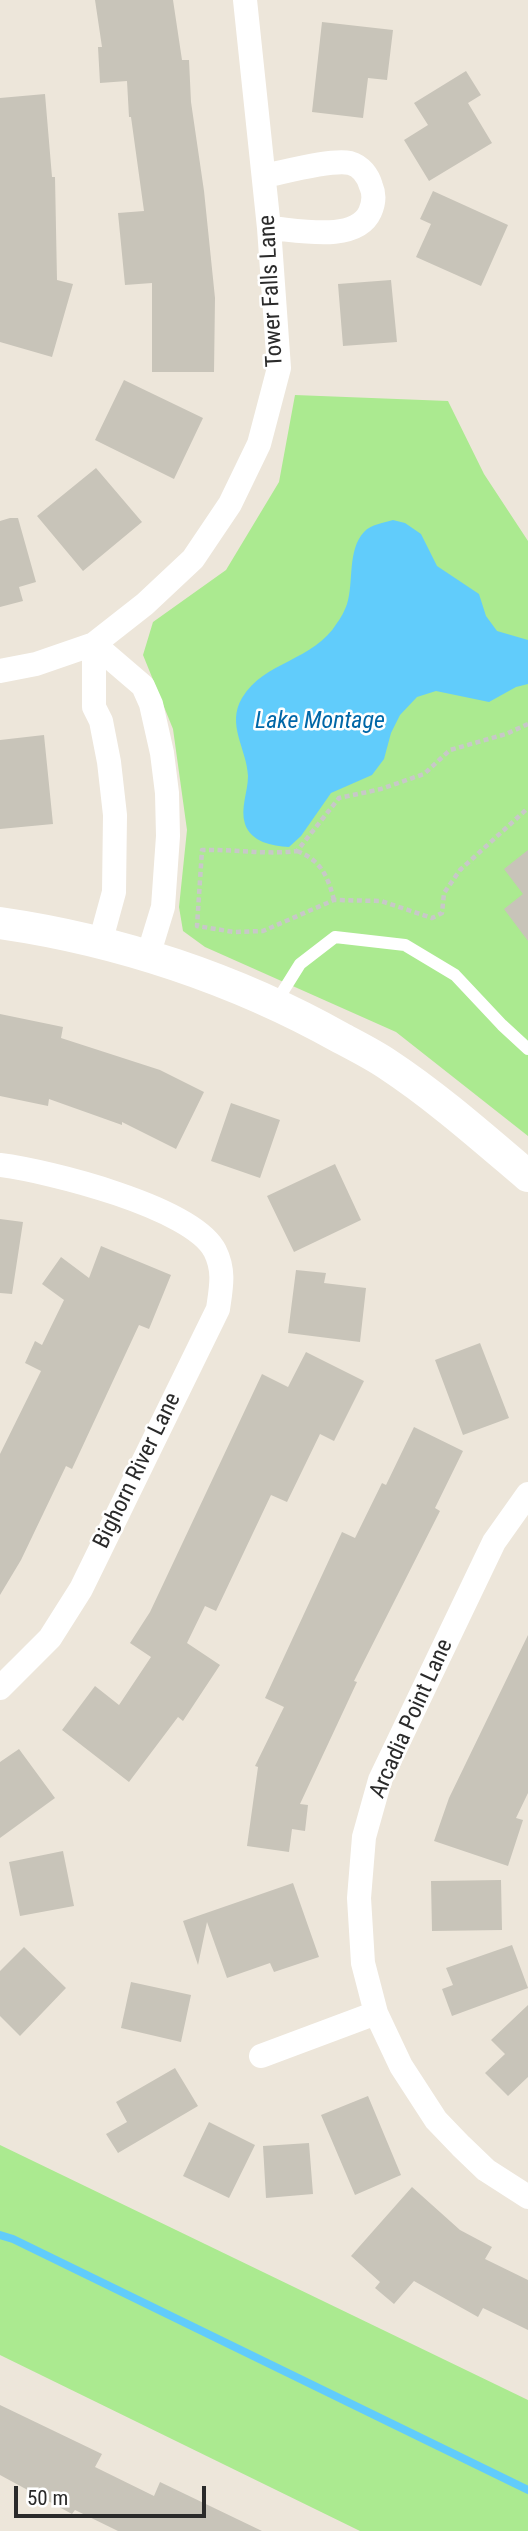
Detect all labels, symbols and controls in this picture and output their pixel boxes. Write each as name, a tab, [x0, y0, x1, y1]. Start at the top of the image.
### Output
street label: Tower Falls Lane	[254, 214, 290, 368]
water label: Lake Montage	[255, 708, 385, 736]
street label: Bighorn River Lane	[88, 1389, 188, 1553]
street label: Arcadia Point Lane	[365, 1635, 459, 1803]
scale bar	[18, 2472, 210, 2516]
text: 50 m	[27, 2486, 68, 2510]

